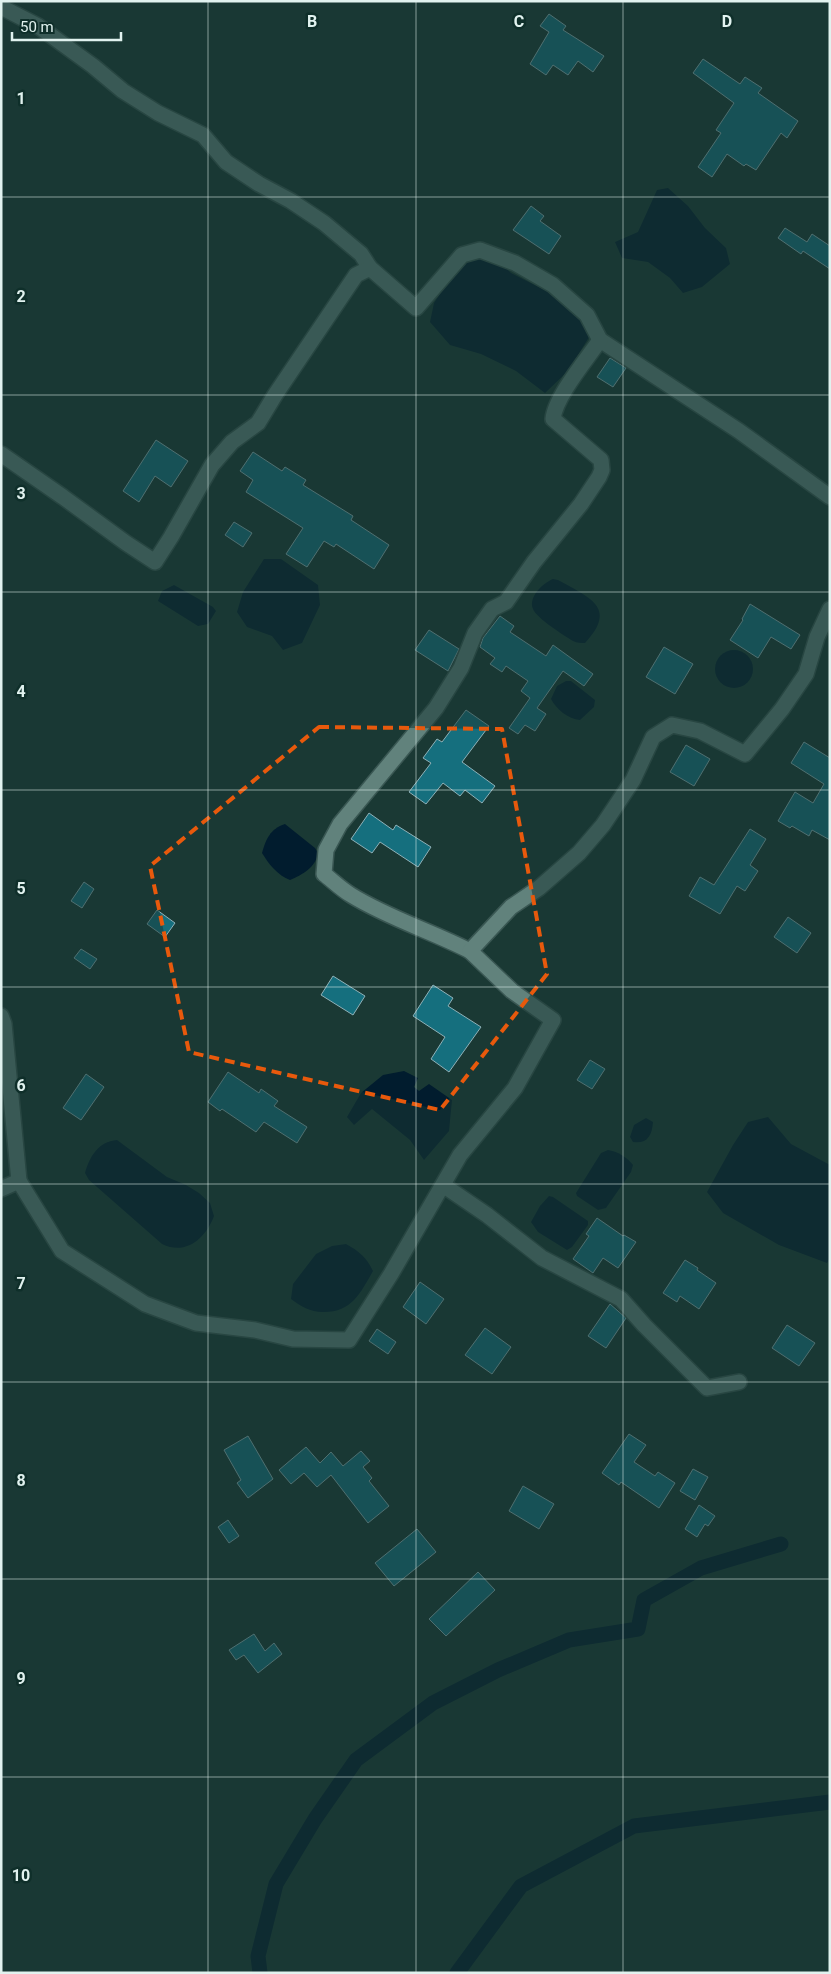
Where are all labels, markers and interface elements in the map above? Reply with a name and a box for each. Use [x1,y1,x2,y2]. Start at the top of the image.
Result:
scale bar [12,10,121,42]
text: B [307,12,317,31]
text: C [514,12,524,31]
text: D [722,12,732,31]
text: 50 m [20,18,54,36]
text: 1 [16,89,26,108]
text: 2 [16,287,26,306]
text: 3 [16,484,26,503]
text: 4 [16,682,26,701]
text: 5 [16,879,26,898]
text: 6 [16,1076,26,1095]
text: 7 [16,1274,26,1293]
text: 8 [16,1471,26,1490]
text: 9 [16,1669,26,1688]
text: 10 [12,1866,30,1885]

